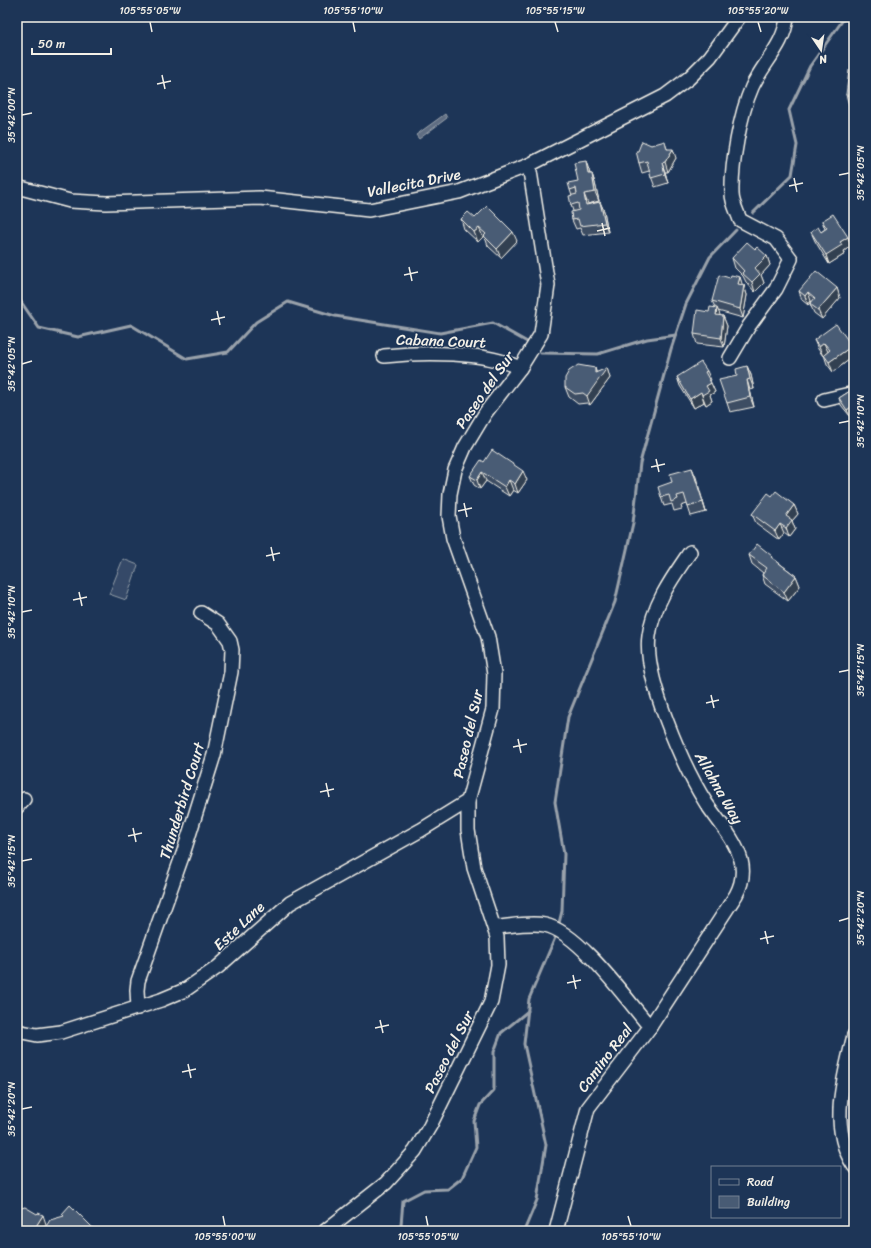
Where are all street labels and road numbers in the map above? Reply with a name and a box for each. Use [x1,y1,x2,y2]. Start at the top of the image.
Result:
street label: Vallecita Drive [365,161,463,205]
street label: Cabana Court [396,326,487,356]
street label: Paseo del Sur [449,345,522,434]
street label: Paseo del Sur [445,686,491,781]
street label: Thunderbird Court [152,738,212,863]
street label: Allahna Way [687,746,750,829]
street label: Este Lane [207,895,271,957]
street label: Paseo del Sur [417,1005,481,1098]
street label: Camino Real [570,1017,640,1098]

